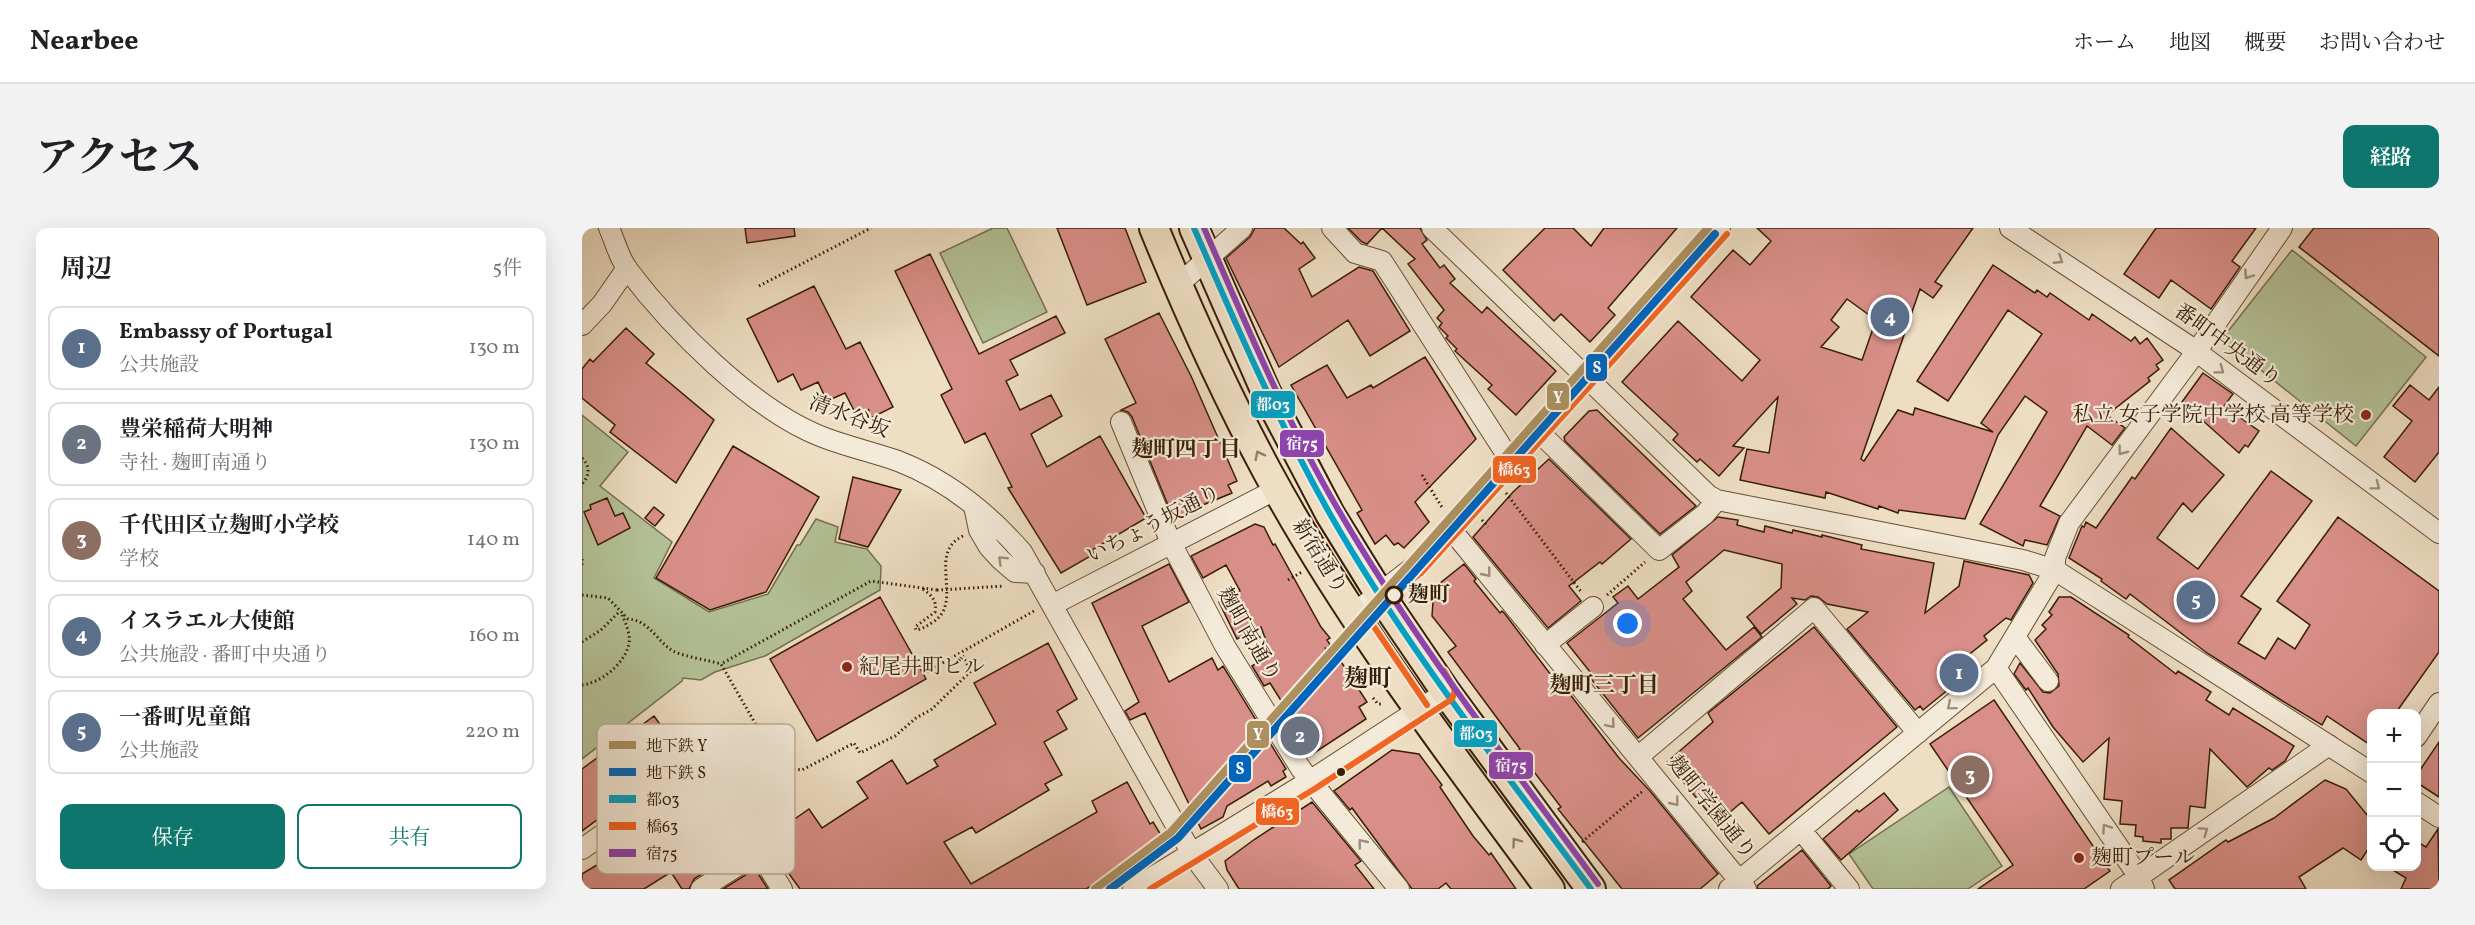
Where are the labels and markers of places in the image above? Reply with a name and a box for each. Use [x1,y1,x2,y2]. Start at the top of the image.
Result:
pin: 4 [1870,294,1910,340]
place label: 私立 女子学院中学校 高等学校 [2073,401,2354,430]
marker: 私立 女子学院中学校 高等学校 [2359,408,2373,422]
pin: 5 [2176,578,2216,622]
place label: 麹町 [1408,581,1450,610]
marker: 麹町 [1385,586,1403,604]
pin: 1 [1940,650,1978,696]
place label: 紀尾井町ビル [859,653,985,682]
marker: 紀尾井町ビル [840,660,854,674]
pin: 2 [1280,714,1320,758]
pin: 3 [1950,752,1990,798]
unlabelled marker [1335,766,1347,778]
place label: 麹町プール [2091,844,2195,873]
marker: 麹町プール [2072,851,2086,865]

